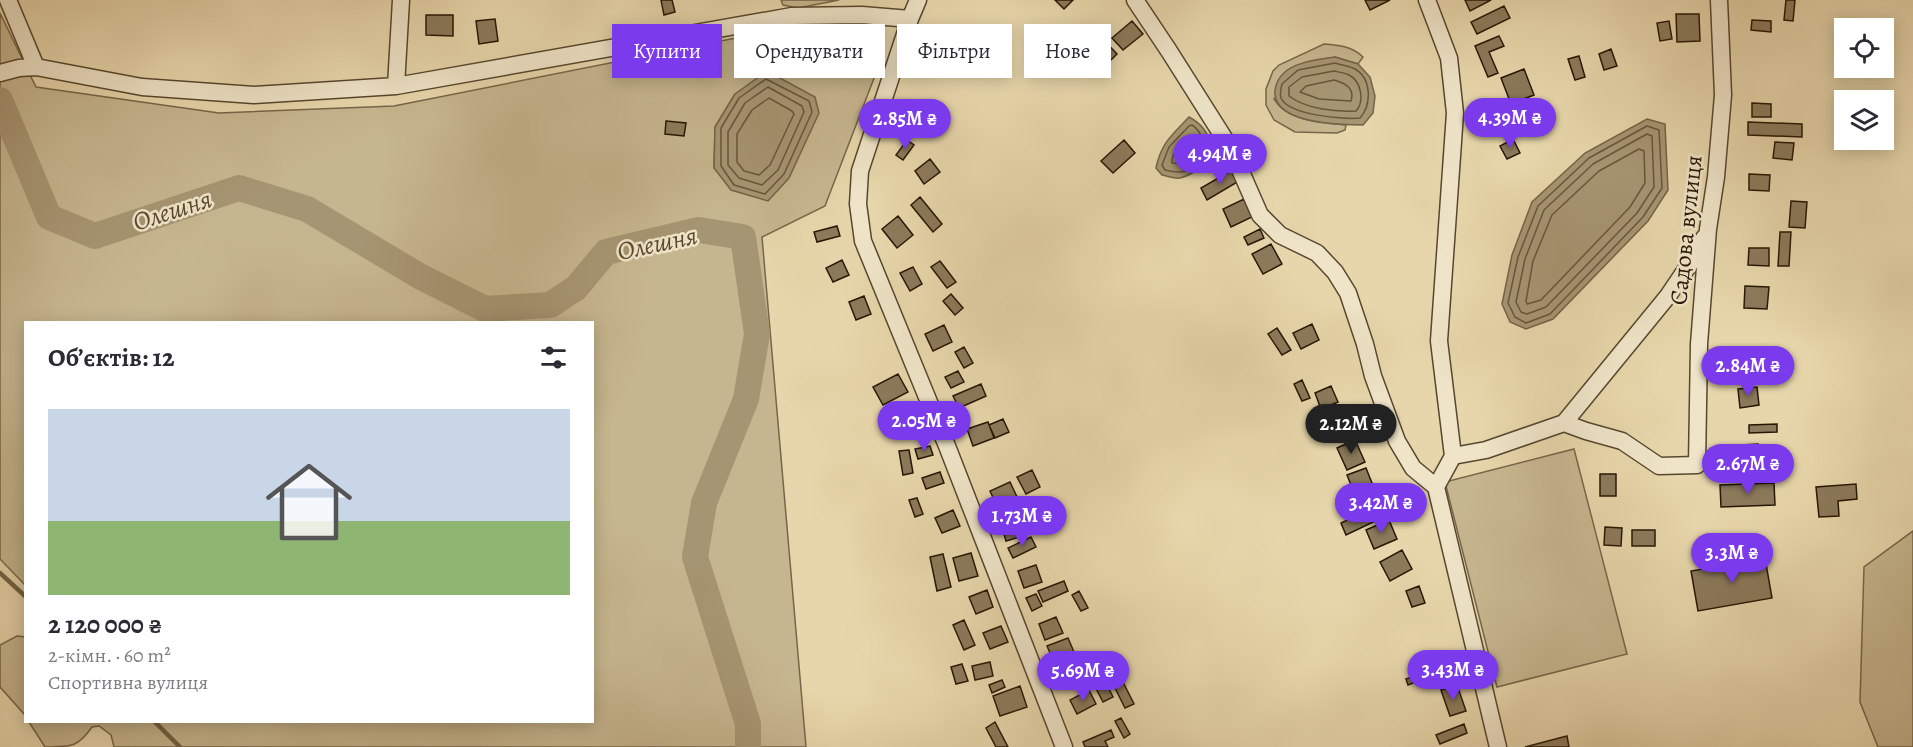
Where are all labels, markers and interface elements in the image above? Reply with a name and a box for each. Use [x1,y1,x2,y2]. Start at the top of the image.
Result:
map controls [1834,18,1894,150]
button: locate [1834,18,1894,78]
chip: Купити [612,24,722,78]
chip: Орендувати [734,24,885,78]
chip: Фільтри [897,24,1012,78]
chip: Нове [1024,24,1111,78]
button: layers [1834,90,1894,150]
pin: 4.39M ₴ [1455,98,1565,149]
pin: 2.85M ₴ [850,99,960,150]
text: 4.39M ₴ [1478,104,1542,131]
text: 2.85M ₴ [873,105,937,132]
pin: 4.94M ₴ [1165,134,1275,185]
text: 4.94M ₴ [1188,140,1252,167]
street label: Садова вулиця [1662,154,1710,306]
water label: Олешня [128,181,216,240]
water label: Олешня [614,218,701,269]
text: Об’єктів: 12 [48,340,174,375]
icon: filters [537,341,570,374]
pin: 2.84M ₴ [1693,346,1803,397]
text: 2.84M ₴ [1715,352,1781,379]
pin: 2.05M ₴ [869,401,979,452]
pin: 2.12M ₴ [1296,404,1406,455]
text: 2.05M ₴ [892,407,956,434]
text: 2.12M ₴ [1319,410,1383,437]
pin: 2.67M ₴ [1693,444,1803,495]
icon: home [255,448,363,556]
text: 2.67M ₴ [1716,450,1780,477]
pin: 3.42M ₴ [1326,483,1436,534]
text: 3.42M ₴ [1349,489,1413,516]
pin: 1.73M ₴ [967,496,1077,547]
text: 1.73M ₴ [992,502,1052,529]
pin: 3.3M ₴ [1683,533,1781,584]
text: 3.3M ₴ [1705,539,1759,566]
text: 2 120 000 ₴ [48,607,162,642]
text: 2-кімн. · 60 m² [48,642,171,669]
pin: 3.43M ₴ [1398,650,1508,701]
pin: 5.69M ₴ [1028,651,1138,702]
text: 3.43M ₴ [1421,656,1485,683]
text: 5.69M ₴ [1051,657,1115,684]
text: Спортивна вулиця [48,669,208,696]

